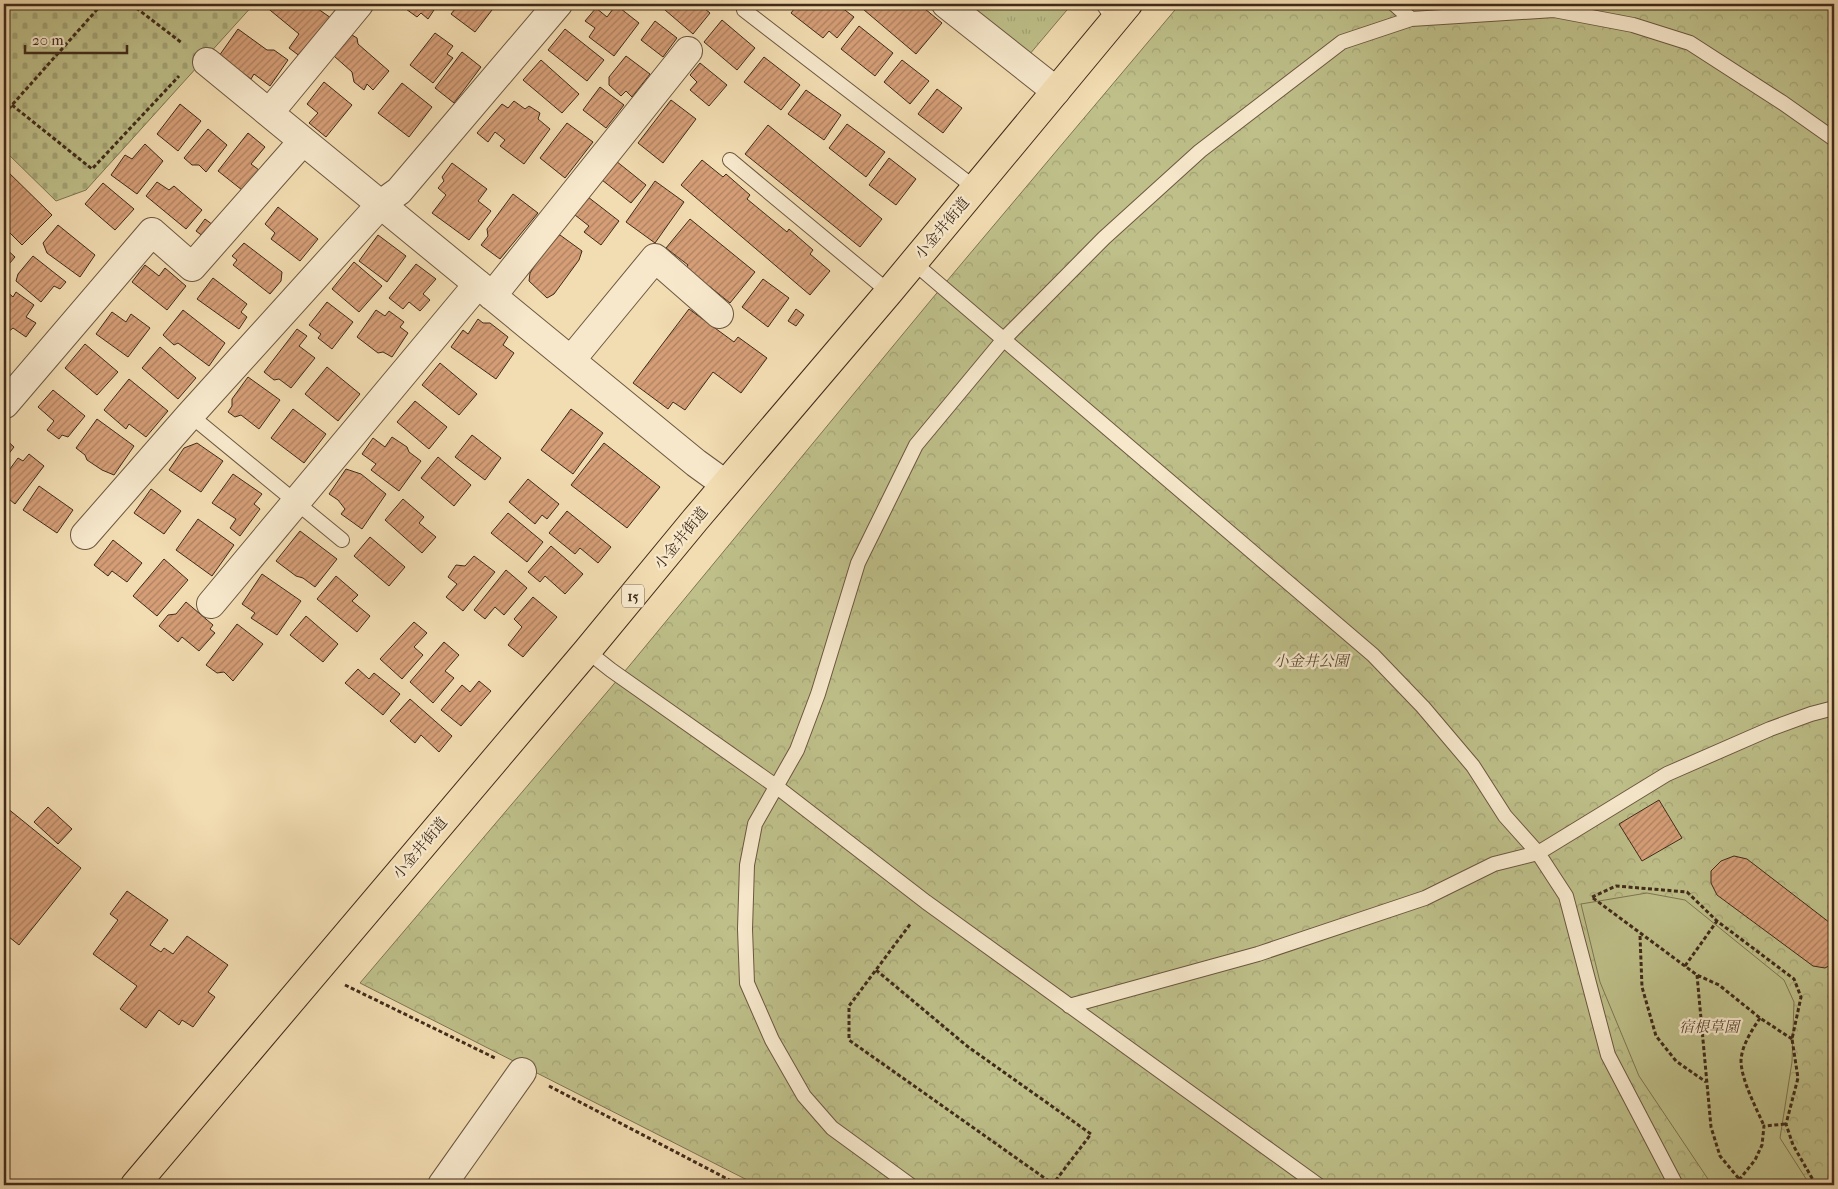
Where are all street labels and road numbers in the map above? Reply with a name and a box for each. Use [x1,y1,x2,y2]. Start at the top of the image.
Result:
street label: 小金井街道 [911,193,973,263]
street label: 小金井街道 [650,503,712,573]
road number: 15 [622,584,644,608]
street label: 小金井街道 [389,813,451,883]

